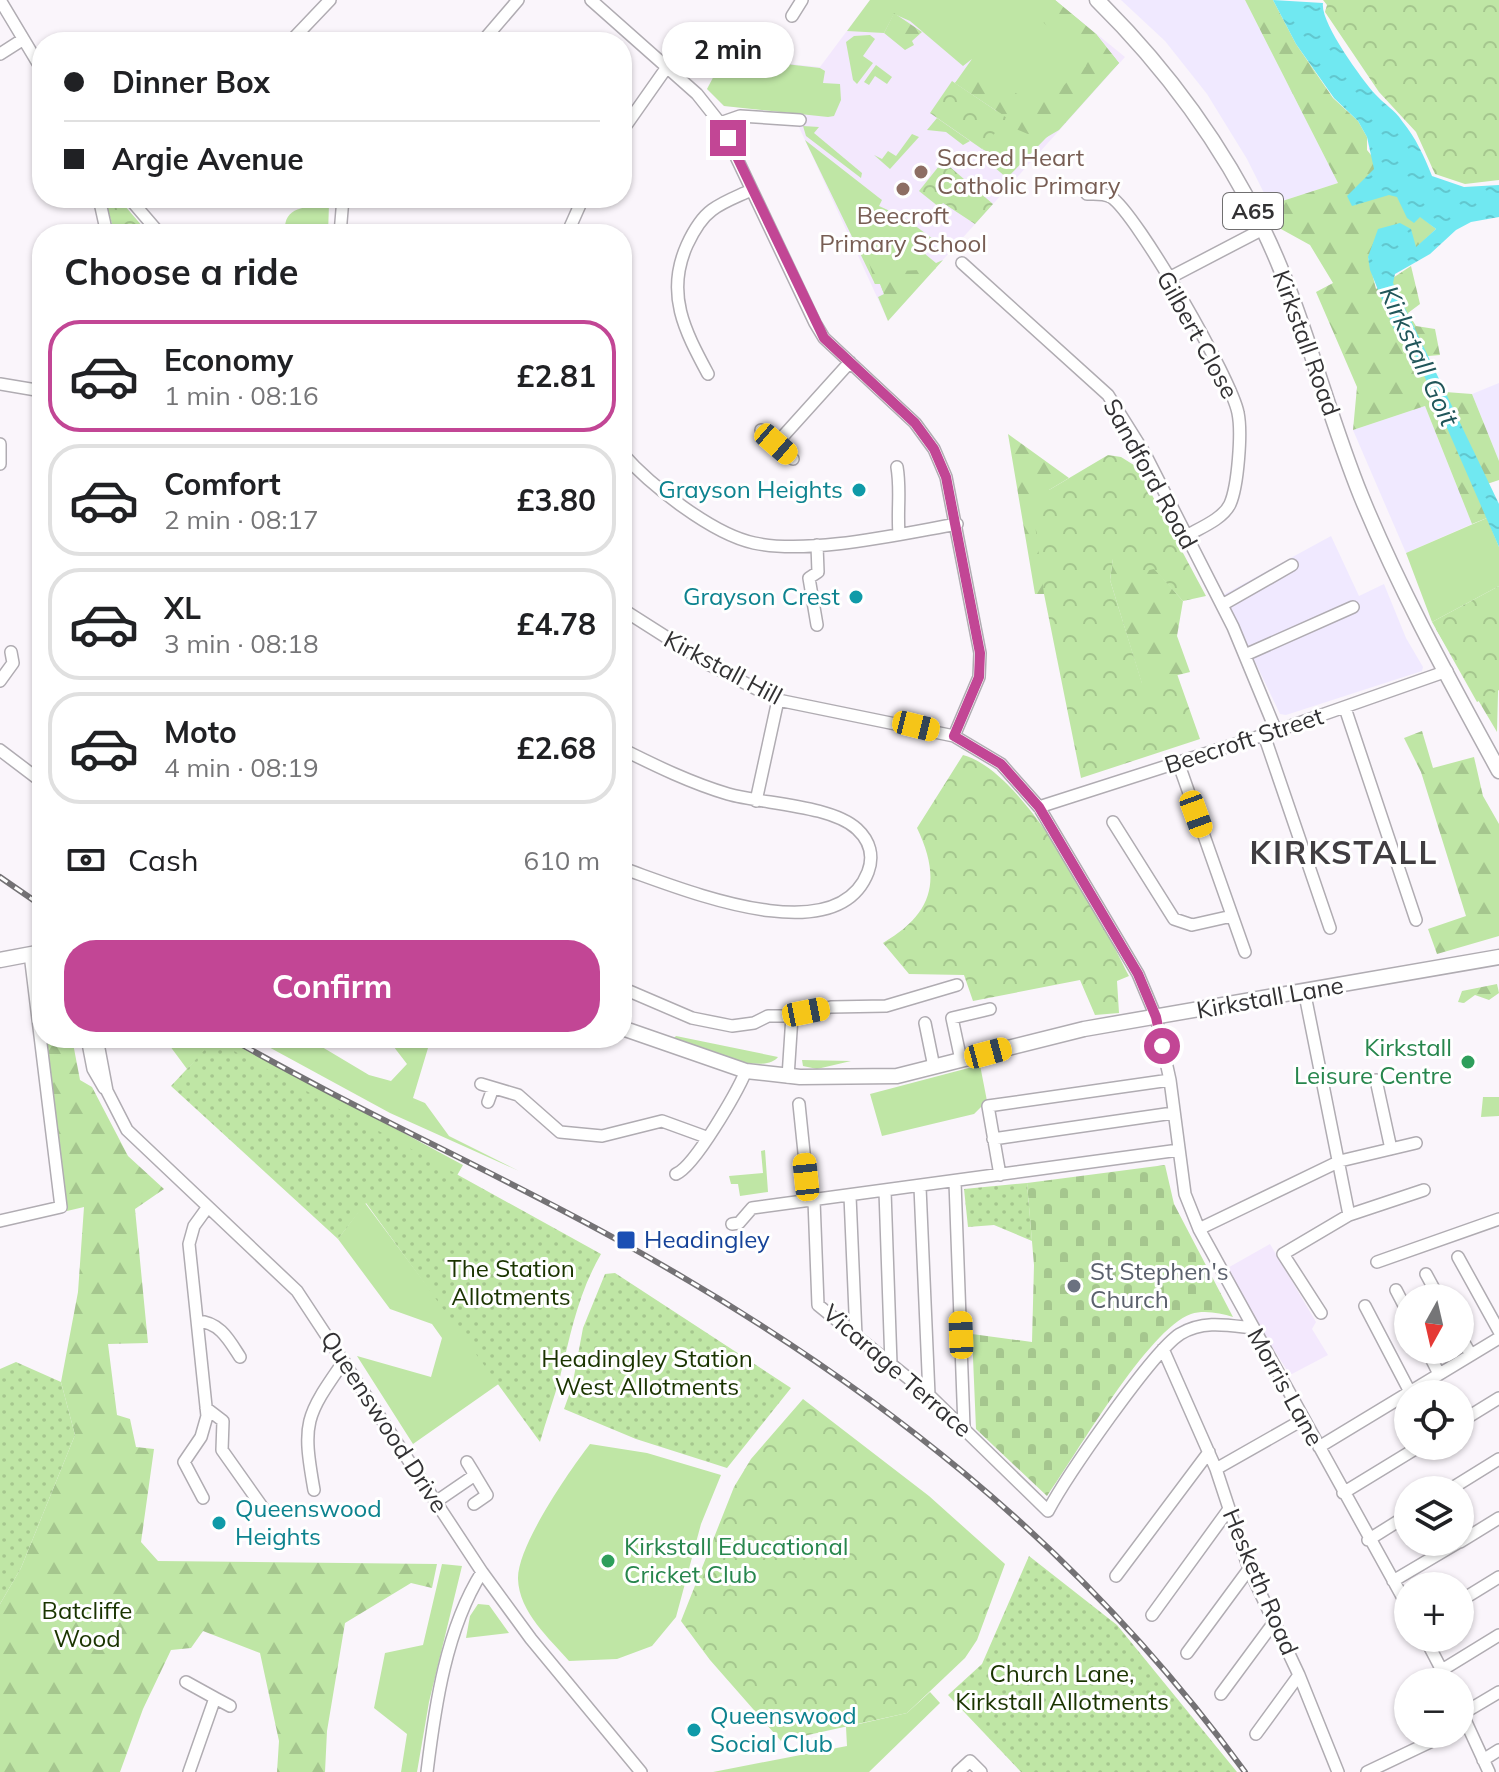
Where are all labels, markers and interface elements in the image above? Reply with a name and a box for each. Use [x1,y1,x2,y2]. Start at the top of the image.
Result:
callout: 2 min [662,22,794,78]
text: 2 min [694,33,762,66]
text: Dinner Box [112,63,270,101]
route end [710,120,746,156]
text: Argie Avenue [112,140,304,178]
place label: Sacred Heart Catholic Primary [937,142,1121,200]
marker: Sacred Heart Catholic Primary [912,163,930,181]
marker: Beecroft Primary School [894,180,912,198]
road number: A65 [1223,193,1283,229]
place label: Beecroft Primary School [819,200,987,258]
text: Choose a ride [64,249,298,294]
street label: Gilbert Close [1151,265,1245,404]
street label: Kirkstall Road [1267,266,1347,420]
water label: Kirkstall Goit [1373,280,1467,432]
icon: car [68,340,140,412]
text: Economy [164,341,293,379]
text: £2.81 [517,357,596,395]
text: 1 min · 08:16 [164,379,319,412]
street label: Sandford Road [1097,393,1205,554]
car [750,419,802,469]
icon: car [68,464,140,536]
text: Comfort [164,465,281,503]
place label: Grayson Heights [658,474,843,504]
text: £3.80 [517,481,596,519]
marker: Grayson Heights [850,481,868,499]
text: 2 min · 08:17 [164,503,319,536]
place label: Grayson Crest [683,581,840,611]
icon: car [68,588,140,660]
marker: Grayson Crest [847,588,865,606]
text: XL [164,589,201,627]
text: £4.78 [517,605,596,643]
street label: Kirkstall Hill [659,623,788,711]
text: 3 min · 08:18 [164,627,319,660]
street label: Beecroft Street [1161,700,1327,780]
car [890,709,942,743]
icon: car [68,712,140,784]
text: Moto [164,713,237,751]
text: £2.68 [517,729,596,767]
text: 4 min · 08:19 [164,751,319,784]
car [1177,787,1215,841]
district label: KIRKSTALL [1250,832,1438,872]
icon: cash [64,838,108,882]
text: Cash [128,841,199,879]
text: 610 m [524,844,600,877]
button: Confirm [64,940,600,1032]
street label: Kirkstall Lane [1194,969,1346,1025]
car [780,996,832,1028]
route start [1144,1028,1180,1064]
place label: Kirkstall Leisure Centre [1294,1032,1452,1090]
car [962,1035,1014,1071]
marker: Kirkstall Leisure Centre [1459,1053,1477,1071]
car [792,1152,820,1202]
place label: Headingley [644,1224,770,1254]
marker: Headingley [615,1229,637,1251]
park label: The Station Allotments [447,1253,575,1311]
place label: St Stephen's Church [1090,1256,1229,1314]
marker: St Stephen's Church [1065,1277,1083,1295]
north arrow [1394,1284,1474,1364]
map controls [1394,1284,1474,1748]
street label: Vicarage Terrace [817,1297,978,1443]
car [948,1311,974,1359]
street label: Morris Lane [1241,1322,1331,1451]
street label: Queenswood Drive [315,1325,455,1518]
park label: Headingley Station West Allotments [541,1343,753,1401]
button: locate [1394,1380,1474,1460]
button: layers [1394,1476,1474,1556]
place label: Queenswood Heights [235,1493,382,1551]
street label: Hesketh Road [1217,1504,1305,1659]
marker: Queenswood Heights [210,1514,228,1532]
place label: Kirkstall Educational Cricket Club [624,1531,849,1589]
marker: Kirkstall Educational Cricket Club [599,1552,617,1570]
button: + [1394,1572,1474,1652]
park label: Batcliffe Wood [42,1595,132,1653]
park label: Church Lane, Kirkstall Allotments [955,1658,1169,1716]
button: − [1394,1668,1474,1748]
place label: Queenswood Social Club [710,1700,857,1758]
marker: Queenswood Social Club [685,1721,703,1739]

